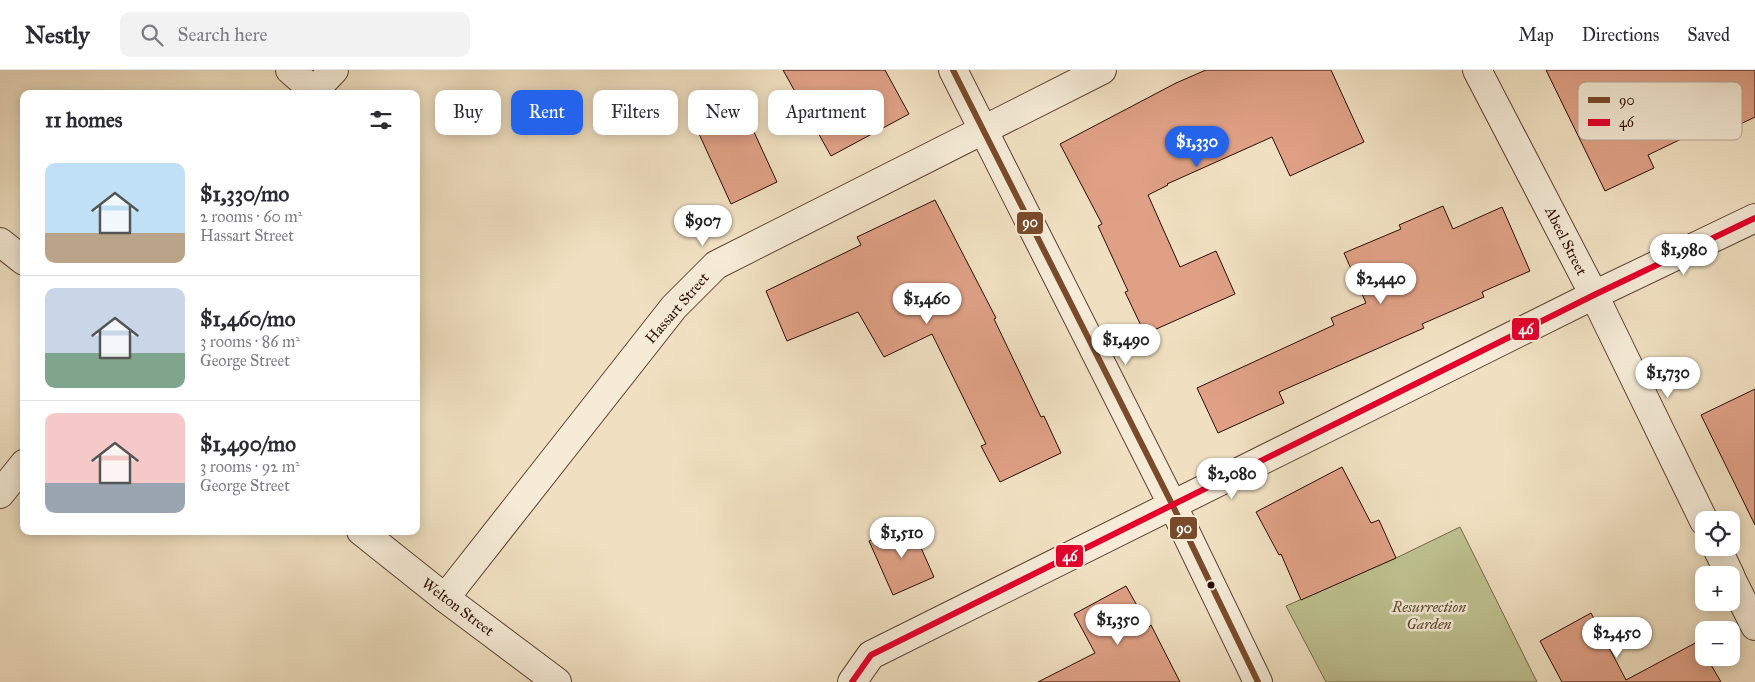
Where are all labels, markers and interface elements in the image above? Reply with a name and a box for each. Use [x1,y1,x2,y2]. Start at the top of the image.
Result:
search box [120,12,470,57]
text: Nestly [25,20,90,50]
icon: search [138,21,166,49]
text: Search here [178,23,267,46]
text: Map [1518,24,1554,46]
text: Directions [1582,24,1659,46]
text: Saved [1687,24,1730,46]
legend [1578,82,1742,140]
chip: Buy [435,90,501,135]
chip: Rent [511,90,583,135]
chip: Filters [593,90,678,135]
chip: New [688,90,758,135]
chip: Apartment [768,90,884,135]
text: 90 [1619,92,1635,109]
icon: filters [367,106,395,134]
text: 11 homes [45,107,122,133]
text: 46 [1619,114,1635,131]
pin: $1,330 [1156,126,1238,168]
text: $1,330 [1176,132,1218,151]
text: $1,330/mo [200,181,289,207]
icon: home [85,183,145,243]
street label: Abeel Street [1541,203,1591,279]
pin: $907 [673,204,733,247]
text: 2 rooms · 60 m² [200,207,302,226]
text: $907 [685,211,721,230]
line badge: 90 [1016,211,1044,235]
text: 90 [1022,214,1038,232]
text: Hassart Street [200,226,294,245]
pin: $1,980 [1643,234,1725,276]
text: $1,980 [1661,240,1707,259]
pin: $2,440 [1340,262,1422,305]
street label: Hassart Street [641,268,713,347]
text: $2,440 [1356,269,1406,288]
pin: $1,460 [886,282,968,325]
text: $1,460 [904,289,950,308]
text: $1,460/mo [200,306,295,332]
icon: home [85,308,145,368]
line badge: 46 [1511,317,1540,341]
text: 46 [1519,321,1534,339]
pin: $1,490 [1085,324,1167,366]
text: $1,490 [1102,330,1150,349]
text: 3 rooms · 86 m² [200,332,300,351]
text: George Street [200,351,290,370]
pin: $1,730 [1627,356,1709,399]
text: $1,730 [1646,363,1690,382]
text: $1,490/mo [200,431,296,457]
icon: home [85,433,145,493]
text: 3 rooms · 92 m² [200,457,300,476]
pin: $2,080 [1191,458,1273,500]
text: $2,080 [1207,464,1257,483]
text: George Street [200,476,290,495]
map controls [1695,511,1740,666]
button: locate [1695,511,1740,556]
pin: $1,510 [861,516,943,559]
line badge: 90 [1169,516,1198,540]
text: 90 [1176,520,1192,538]
text: $1,510 [881,523,923,542]
line badge: 46 [1055,544,1084,568]
text: 46 [1063,548,1078,566]
button: + [1695,566,1740,611]
street label: Welton Street [418,574,498,640]
unlabelled marker [1206,580,1216,590]
park label: Resurrection Garden [1391,598,1466,633]
pin: $1,350 [1077,604,1159,646]
text: $1,350 [1096,610,1140,629]
pin: $2,450 [1576,616,1658,659]
button: − [1695,621,1740,666]
text: $2,450 [1593,623,1641,642]

